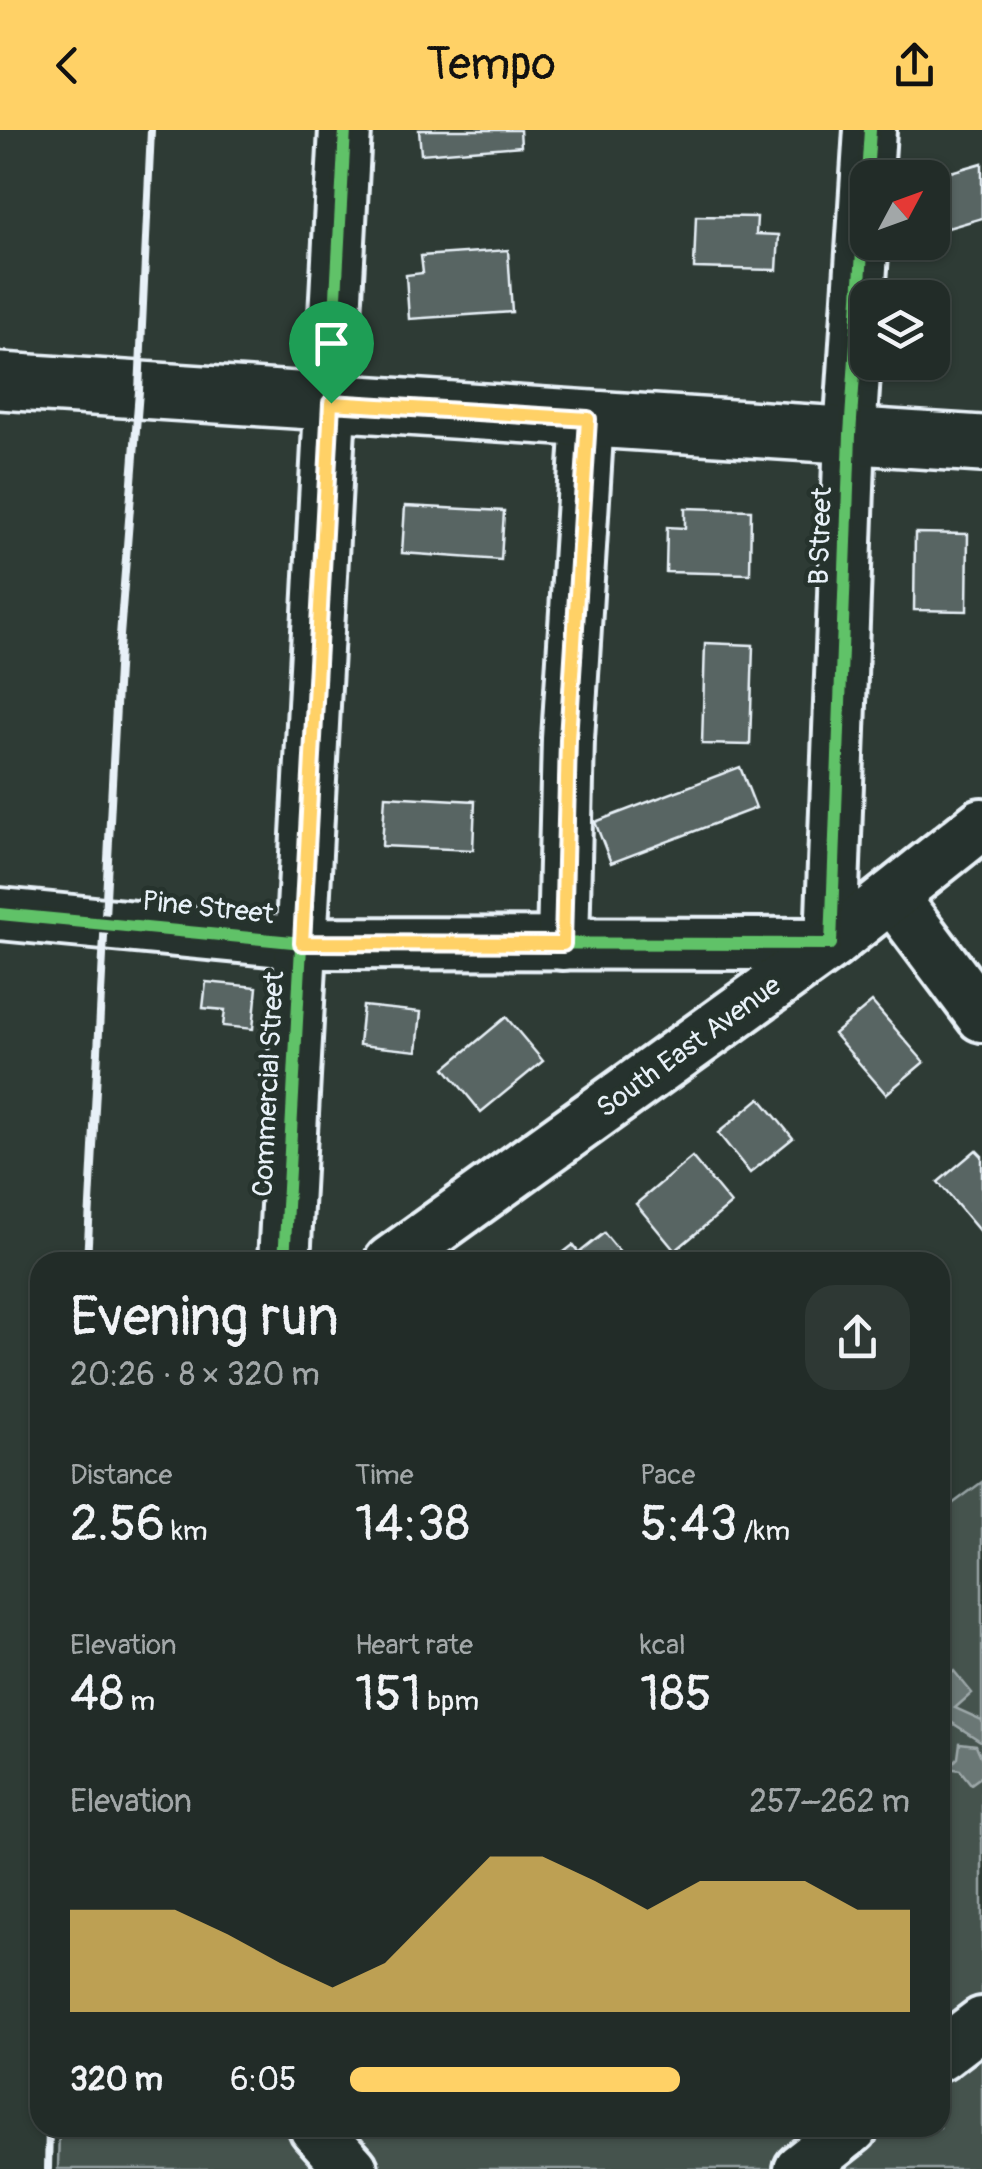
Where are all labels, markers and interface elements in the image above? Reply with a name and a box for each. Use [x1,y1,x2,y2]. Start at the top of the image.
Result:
text: Tempo [426,37,556,93]
icon: back [40,38,95,93]
icon: share [887,38,942,93]
north arrow [850,160,950,260]
map controls [850,160,950,380]
button: layers [850,280,950,380]
pin [289,301,374,404]
icon: arrive [304,316,359,371]
street label: B Street [802,486,840,586]
street label: Pine Street [141,884,276,932]
street label: South East Avenue [590,968,788,1126]
street label: Commercial Street [246,970,292,1198]
text: Evening run [70,1283,339,1352]
button: share [805,1285,910,1390]
text: 20:26 · 8 × 320 m [70,1355,320,1395]
text: Distance [70,1458,172,1493]
text: Time [355,1458,414,1493]
text: Pace [640,1458,695,1493]
text: 2.56 [70,1493,165,1556]
text: 14:38 [355,1493,470,1556]
text: 5:43 [640,1493,737,1556]
text: km [165,1514,208,1549]
text: /km [737,1514,790,1549]
text: Elevation [70,1628,177,1663]
text: Heart rate [355,1628,473,1663]
text: kcal [640,1628,686,1663]
text: 48 [70,1663,124,1726]
text: 151 [355,1663,421,1726]
text: 185 [640,1663,712,1726]
text: m [124,1684,155,1719]
text: bpm [421,1684,479,1719]
text: Elevation [70,1782,192,1822]
text: 257–262 m [749,1782,910,1822]
text: 320 m [70,2060,163,2100]
text: 6:05 [230,2060,296,2100]

